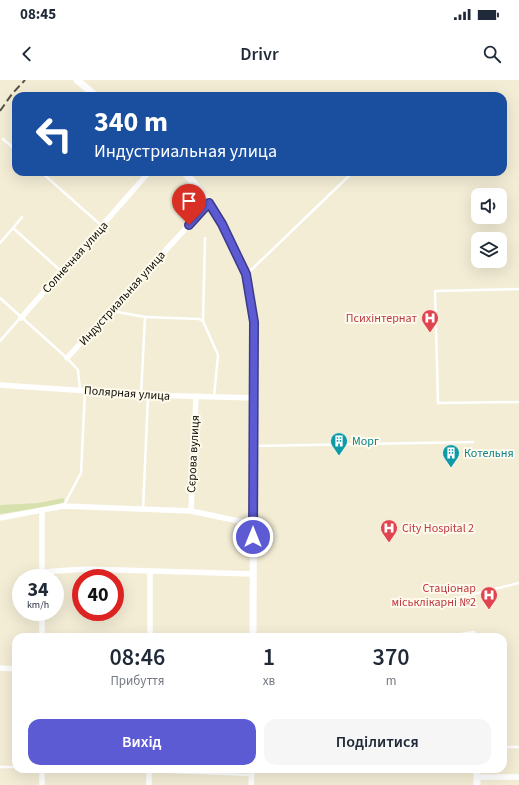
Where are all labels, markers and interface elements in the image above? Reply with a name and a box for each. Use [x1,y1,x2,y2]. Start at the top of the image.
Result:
text: 08:45 [20,4,56,25]
text: Drivr [240,42,279,67]
icon: back [16,43,38,65]
icon: search [481,43,503,65]
text: 340 m [94,102,168,142]
icon: left [28,108,80,160]
text: Индустриальная улица [94,139,277,164]
pin [172,184,206,225]
map controls [471,188,507,268]
button: sound [471,188,507,224]
icon: arrive [178,190,200,212]
street label: Солнечная улица [38,218,112,297]
button: layers [471,232,507,268]
street label: Индустриальная улица [75,247,170,349]
hospital icon: Психінтернат [420,308,440,333]
place label: Психінтернат [346,310,417,327]
street label: Полярная улица [83,382,171,405]
street label: Сєрова вулиця [183,415,204,493]
building icon: Морг [329,431,349,456]
place label: Морг [352,433,379,450]
building icon: Котельня [441,443,461,468]
place label: Котельня [464,445,514,462]
position arrow [232,516,274,558]
hospital icon: City Hospital 2 [379,518,399,543]
place label: City Hospital 2 [402,520,474,537]
speed limit sign: 40 [72,569,124,621]
text: 34 [27,576,49,604]
place label: Стаціонар міськлікарні №2 [392,580,476,611]
hospital icon: Стаціонар міськлікарні №2 [479,585,499,610]
text: km/h [27,598,49,612]
text: 08:46 [109,640,165,675]
text: 1 [263,640,275,675]
text: 370 [373,640,410,675]
text: Прибуття [110,672,164,690]
text: хв [263,672,275,690]
text: m [386,672,396,690]
button: Вихід [28,719,256,765]
button: Поділитися [264,719,491,765]

